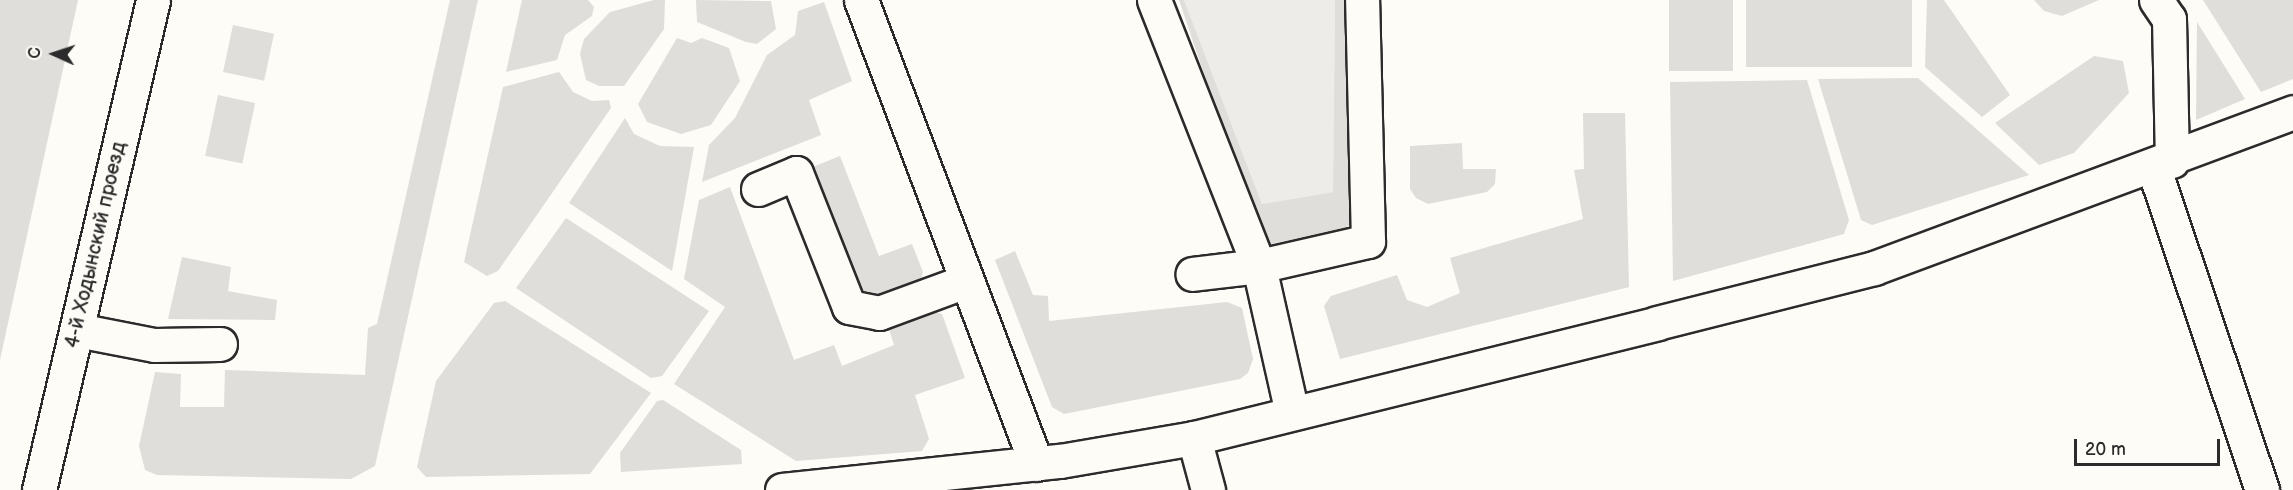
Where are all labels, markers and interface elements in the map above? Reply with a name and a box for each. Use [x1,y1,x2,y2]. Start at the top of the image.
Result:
north arrow [24,24,84,84]
text: С [26,47,45,59]
street label: 4-й Ходынский проезд [61,140,131,350]
scale bar [2077,427,2222,465]
text: 20 m [2085,439,2126,460]

